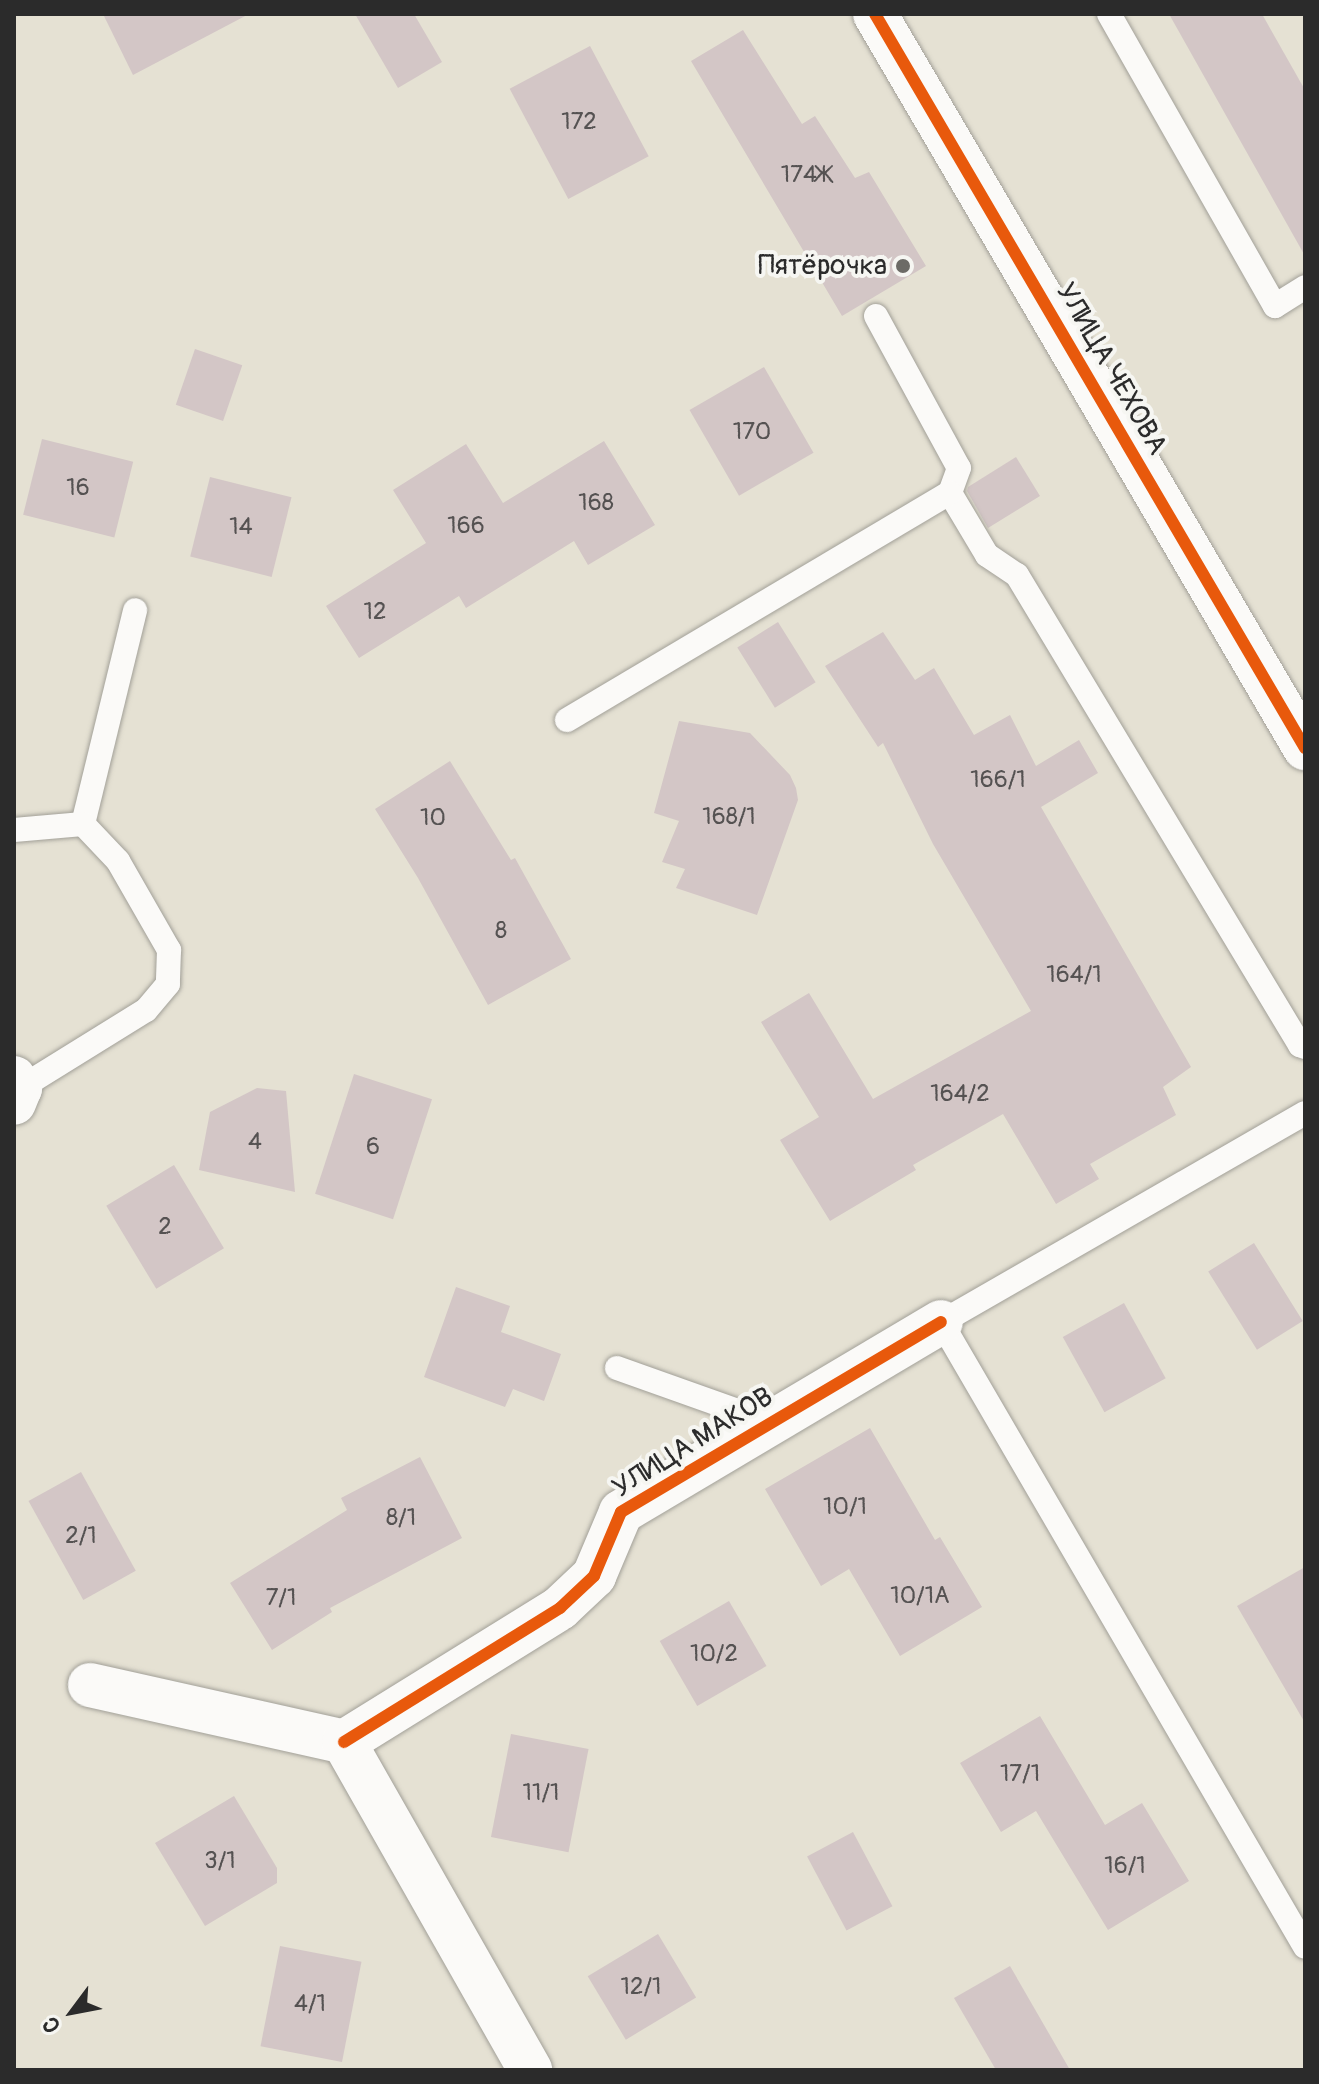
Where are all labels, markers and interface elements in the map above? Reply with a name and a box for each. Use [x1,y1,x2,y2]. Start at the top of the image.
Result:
house number: 172 [561,108,597,136]
house number: 174Ж [781,161,831,189]
place label: Пятёрочка [758,249,887,283]
marker: Пятёрочка [894,257,912,275]
street label: УЛИЦА ЧЕХОВА [1048,277,1174,461]
house number: 170 [733,418,771,446]
house number: 16 [66,474,90,502]
house number: 168 [578,489,614,517]
house number: 166 [447,512,485,540]
house number: 14 [229,513,253,541]
house number: 12 [364,598,386,626]
house number: 166/1 [970,766,1026,794]
house number: 168/1 [702,803,756,831]
house number: 10 [420,804,446,832]
house number: 8 [495,917,507,945]
house number: 164/1 [1046,961,1102,989]
house number: 164/2 [930,1080,990,1108]
house number: 4 [248,1128,262,1156]
house number: 6 [366,1133,380,1161]
house number: 2 [158,1213,172,1241]
street label: УЛИЦА МАКОВ [607,1380,779,1506]
house number: 10/1 [823,1493,867,1521]
house number: 8/1 [386,1504,416,1532]
house number: 2/1 [65,1522,97,1550]
house number: 10/1А [890,1582,950,1610]
house number: 7/1 [266,1584,296,1612]
house number: 10/2 [690,1640,738,1668]
house number: 17/1 [1000,1760,1040,1788]
house number: 11/1 [523,1779,559,1807]
house number: 3/1 [204,1847,236,1875]
house number: 16/1 [1104,1852,1146,1880]
north arrow [32,1972,112,2052]
house number: 12/1 [621,1973,661,2001]
house number: 4/1 [294,1990,326,2018]
text: С [36,2012,67,2038]

